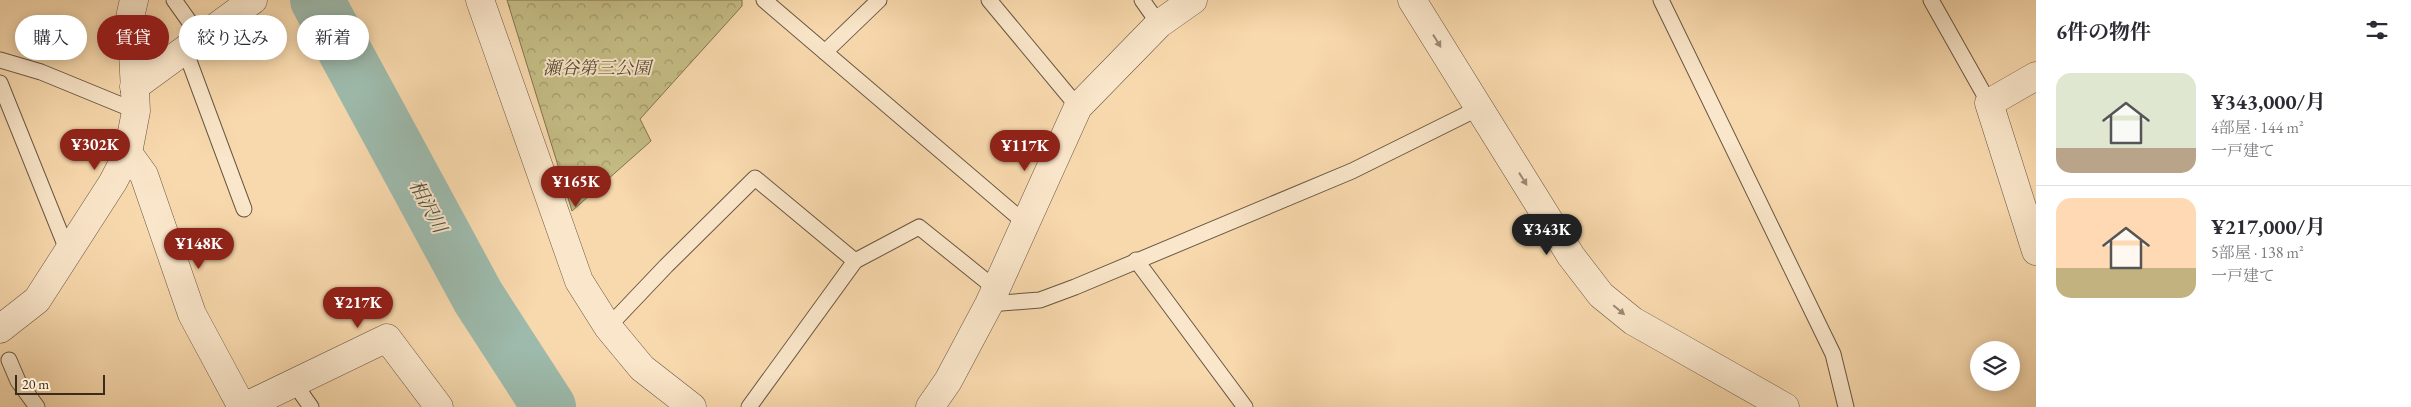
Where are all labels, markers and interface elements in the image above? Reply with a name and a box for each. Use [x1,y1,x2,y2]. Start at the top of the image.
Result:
chip: 購入 [15,15,87,60]
chip: 賃貸 [97,15,169,60]
chip: 絞り込み [179,15,287,60]
chip: 新着 [297,15,369,60]
icon: filters [2363,16,2391,44]
text: 6件の物件 [2056,18,2151,45]
one-way arrow [1433,35,1442,48]
park label: 瀬谷第三公園 [543,56,654,79]
text: ¥343,000/月 [2211,88,2326,115]
icon: home [2096,93,2156,153]
text: 4部屋 · 144 m² [2211,117,2304,138]
pin: ¥302K [60,128,130,171]
pin: ¥117K [990,130,1060,172]
text: ¥302K [71,134,119,155]
text: ¥117K [1001,135,1049,156]
text: 一戸建て [2211,140,2275,161]
pin: ¥165K [541,166,611,208]
text: ¥165K [552,171,600,192]
one-way arrow [1519,173,1528,186]
water label: 相沢川 [404,175,453,239]
text: ¥217,000/月 [2211,213,2326,240]
pin: ¥343K [1512,214,1582,256]
icon: home [2096,218,2156,278]
text: ¥343K [1523,219,1571,240]
pin: ¥148K [164,228,234,270]
text: ¥148K [175,233,223,254]
text: 5部屋 · 138 m² [2211,242,2304,263]
text: 一戸建て [2211,265,2275,286]
pin: ¥217K [323,286,393,329]
text: ¥217K [334,292,382,313]
one-way arrow [1612,304,1625,315]
map controls [1970,341,2020,391]
button: layers [1970,341,2020,391]
scale bar [15,372,105,395]
text: 20 m [22,375,49,393]

